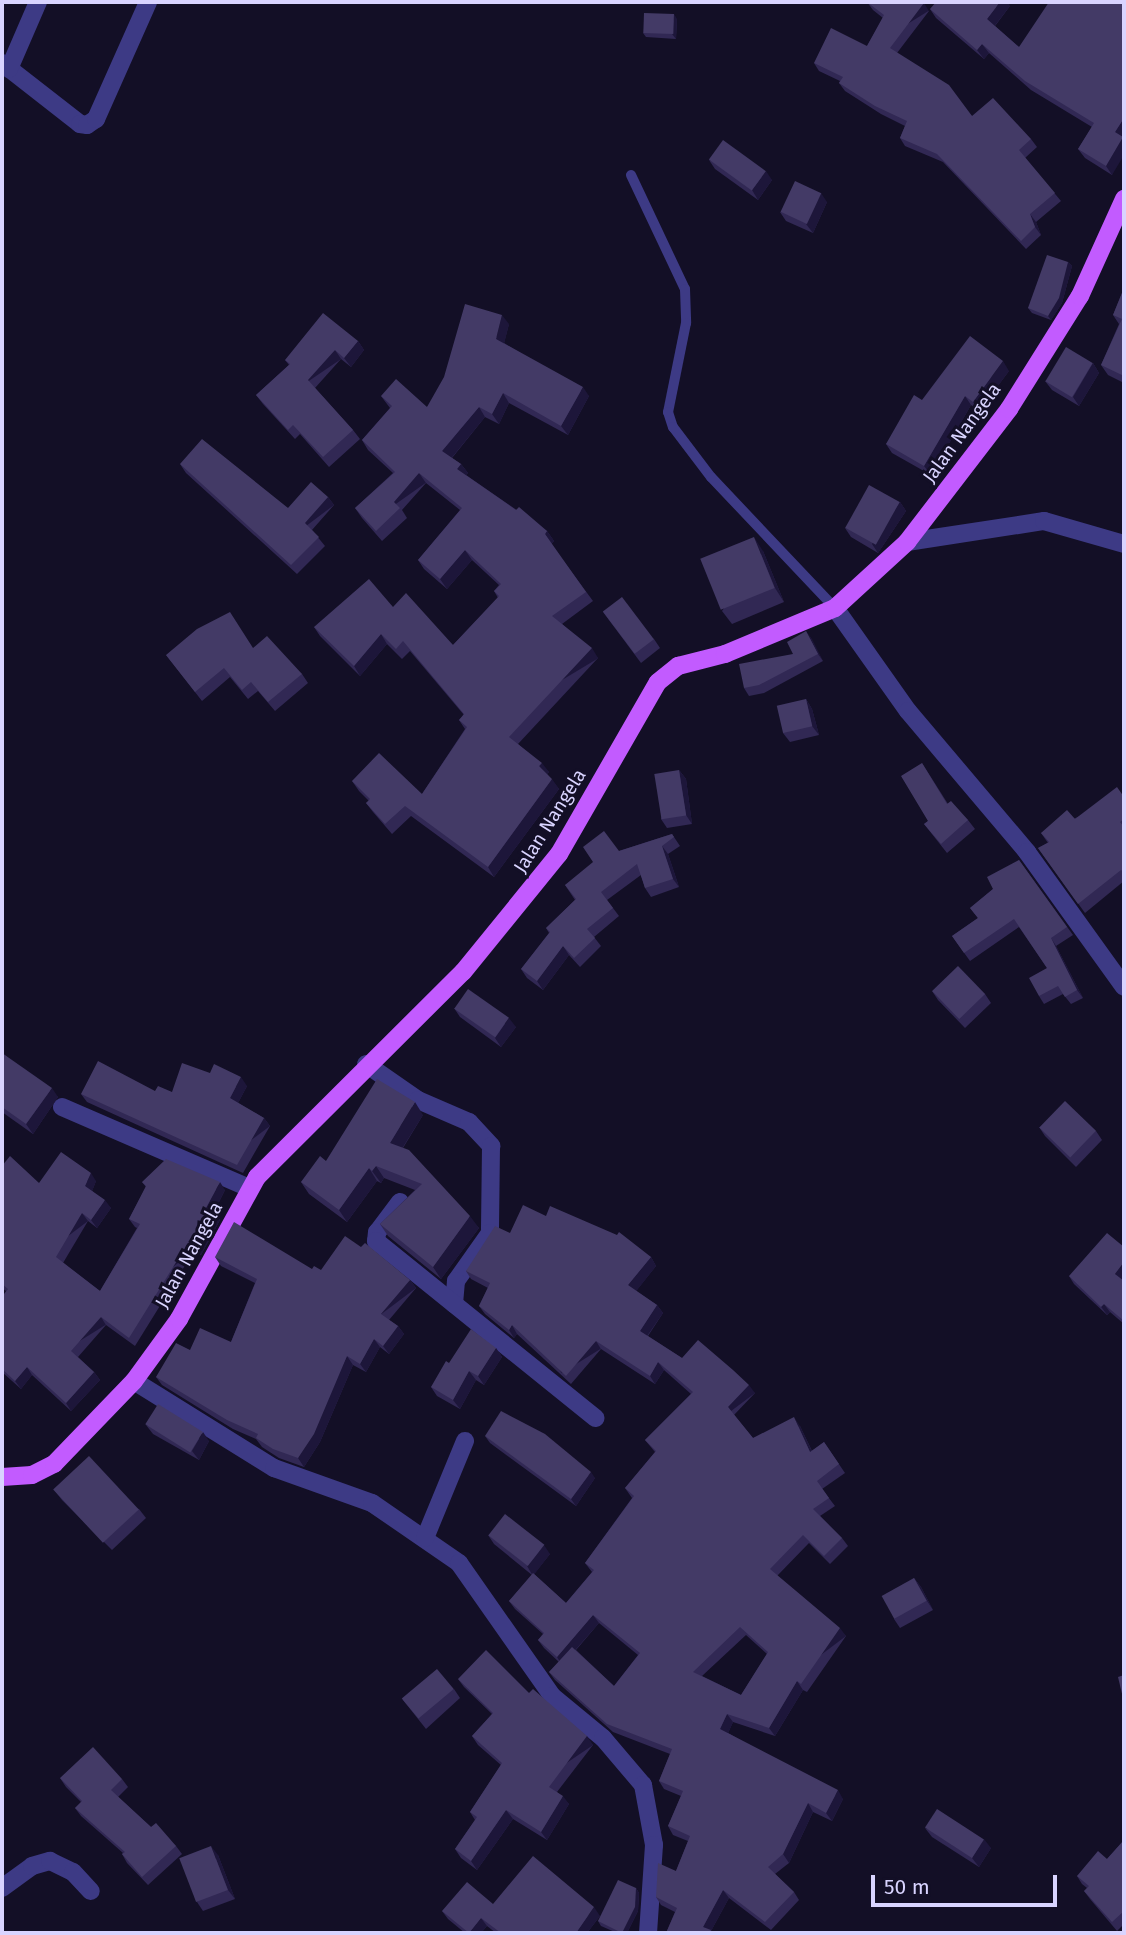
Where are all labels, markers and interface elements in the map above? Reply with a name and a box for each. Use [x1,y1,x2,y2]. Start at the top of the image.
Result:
street label: Jalan Nangela [918,379,1006,487]
street label: Jalan Nangela [509,765,591,877]
street label: Jalan Nangela [150,1198,228,1312]
scale bar [874,1862,1060,1906]
text: 50 m [884,1874,930,1900]

